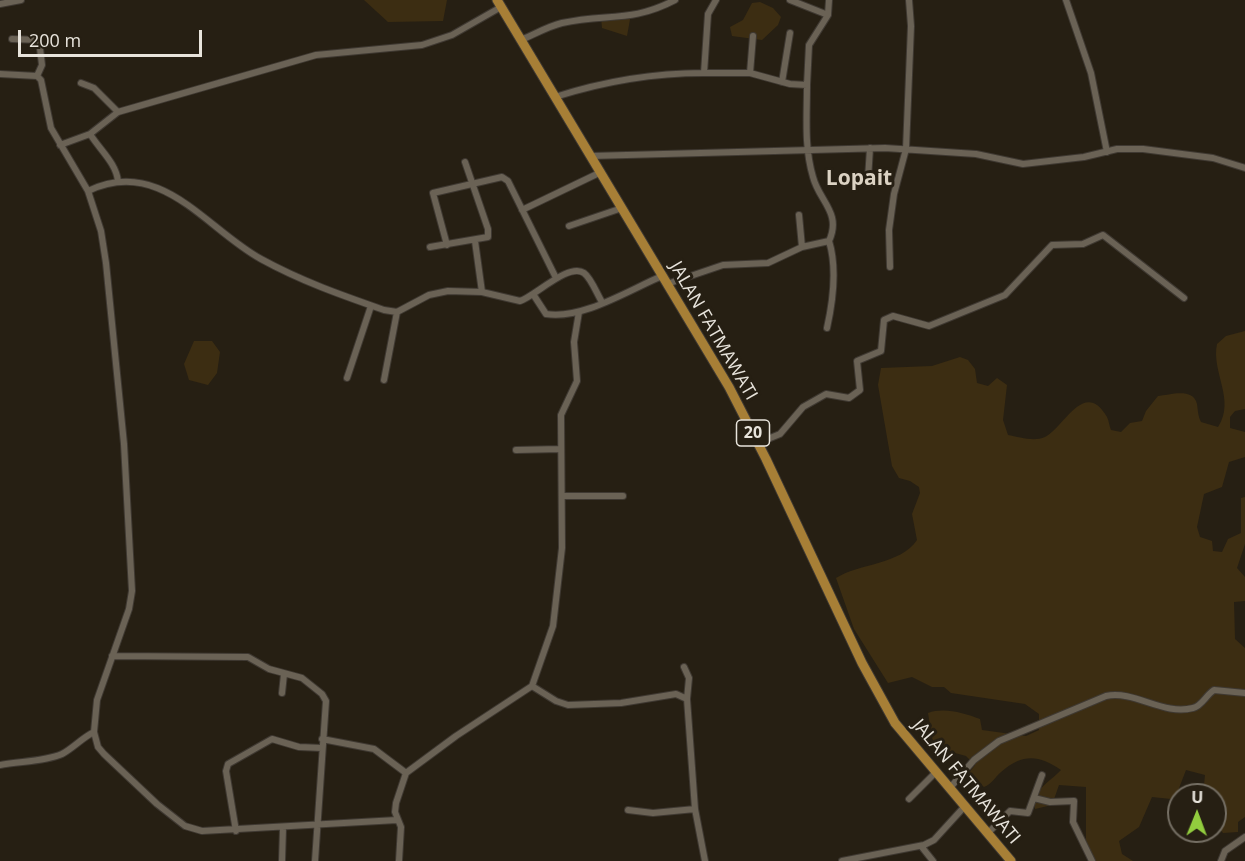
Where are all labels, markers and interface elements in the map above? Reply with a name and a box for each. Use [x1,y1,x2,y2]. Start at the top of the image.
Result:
scale bar [21,18,206,56]
text: 200 m [29,28,81,52]
district label: Lopait [826,166,892,192]
street label: JALAN FATMAWATI [665,258,761,404]
road number: 20 [736,420,770,446]
street label: JALAN FATMAWATI [907,715,1025,849]
north arrow [1167,783,1227,843]
text: U [1191,786,1204,808]

